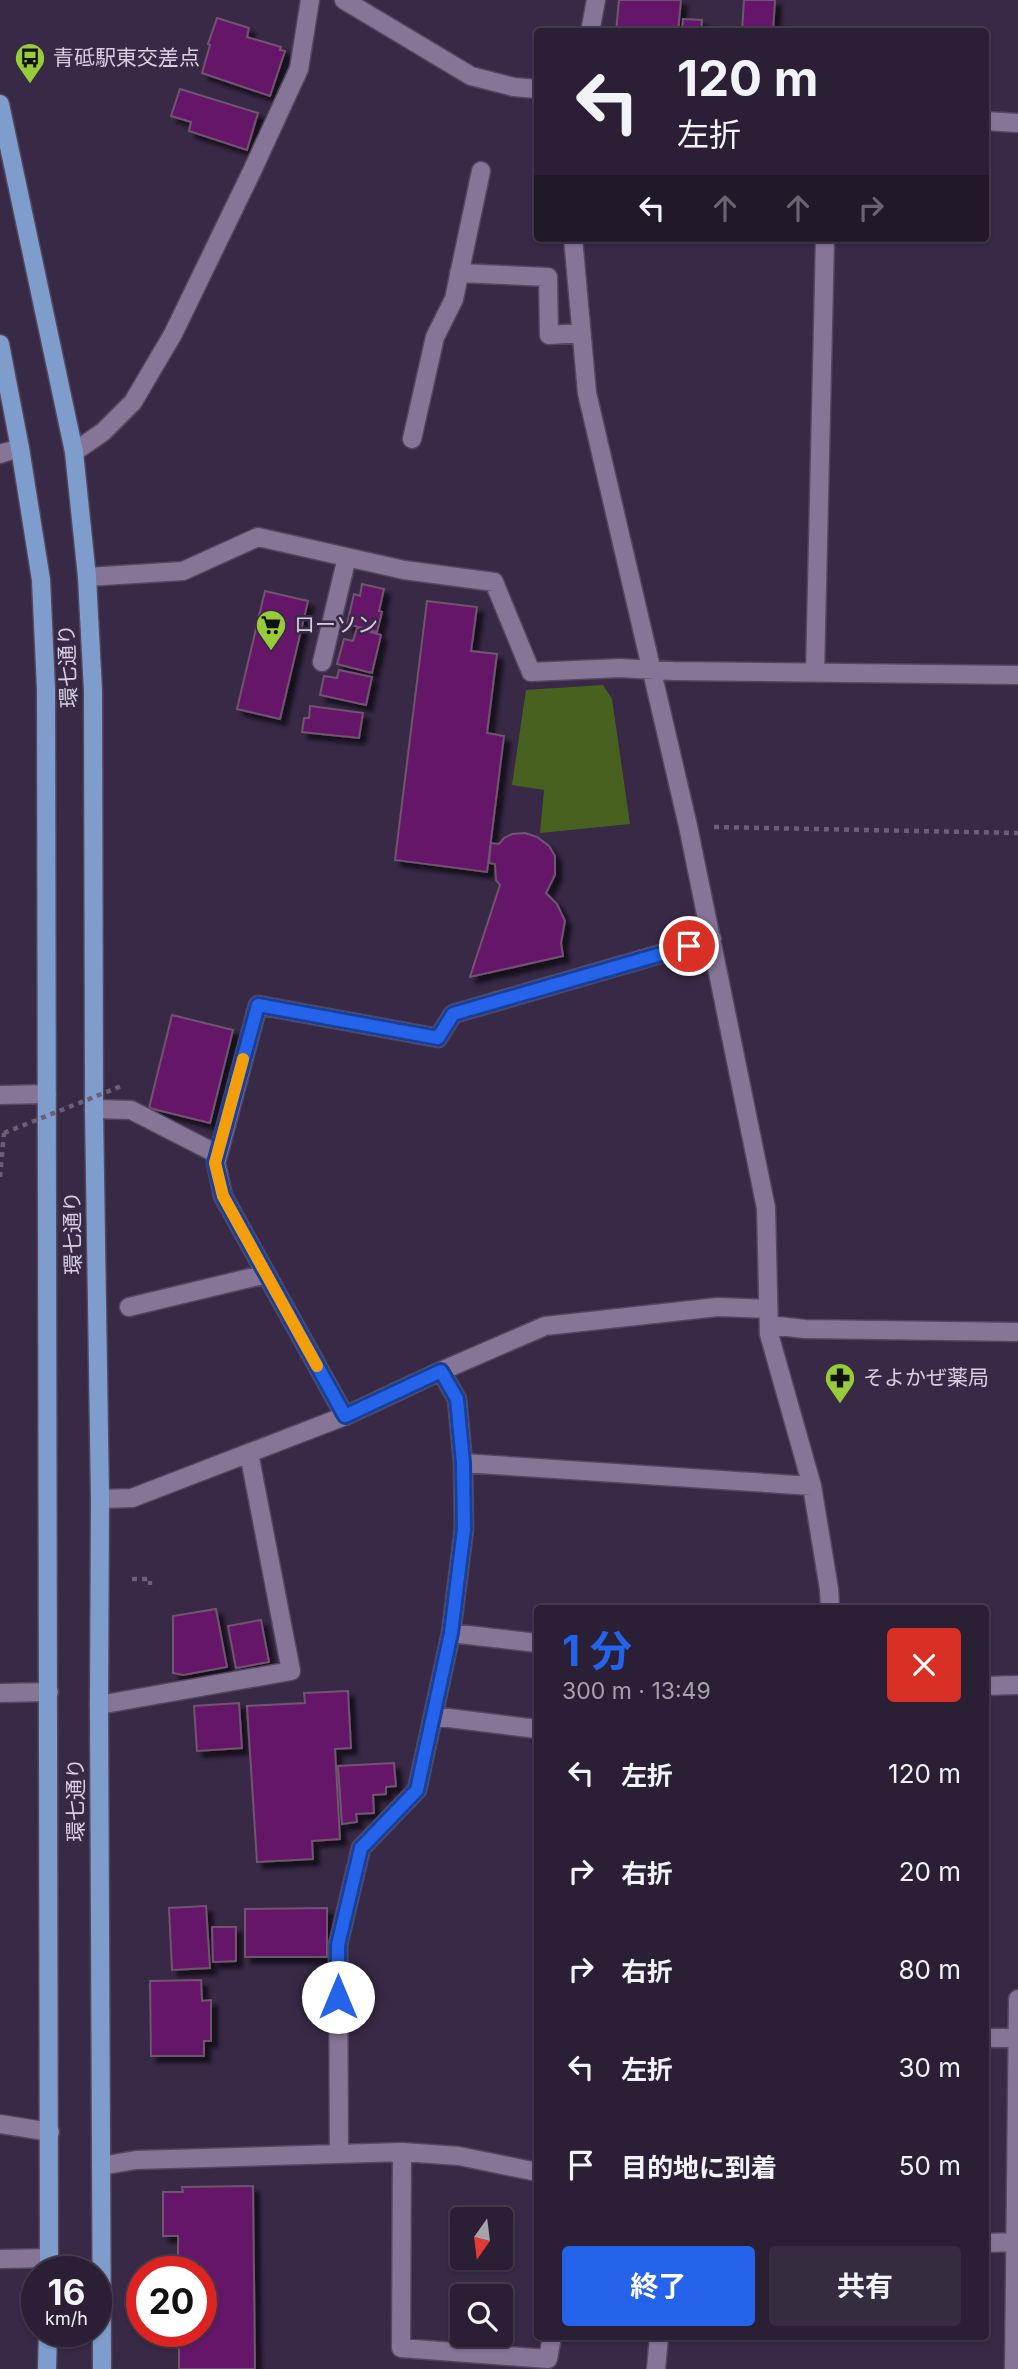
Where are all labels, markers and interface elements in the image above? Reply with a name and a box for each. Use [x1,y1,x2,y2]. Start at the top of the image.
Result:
bus stop icon: 青砥駅東交差点 [13,41,47,85]
place label: 青砥駅東交差点 [53,45,200,70]
text: 120 m [677,49,818,108]
icon: left [562,56,653,147]
text: 左折 [677,115,741,154]
icon: left [633,189,671,227]
icon: ahead [706,189,744,227]
icon: ahead [779,189,817,227]
icon: right [852,189,890,227]
supermarket icon: ローソン [254,608,288,652]
place label: ローソン [294,612,378,637]
street label: 環七通り [54,624,81,708]
pin [659,916,719,976]
icon: arrive [670,927,708,965]
street label: 環七通り [59,1191,86,1275]
pharmacy icon: そよかぜ薬局 [823,1361,857,1405]
place label: そよかぜ薬局 [863,1365,989,1390]
text: 1 分 [562,1625,632,1676]
button: close [887,1628,961,1702]
text: 300 m · 13:49 [562,1677,711,1705]
icon: left [562,1754,600,1792]
street label: 環七通り [63,1758,88,1842]
text: 120 m [888,1758,961,1789]
text: 左折 [621,1760,673,1791]
icon: right [562,1852,600,1890]
text: 20 m [899,1856,961,1887]
text: 右折 [621,1858,673,1889]
icon: right [562,1950,600,1988]
text: 80 m [898,1954,961,1985]
text: 右折 [621,1956,673,1987]
position arrow [301,1960,375,2034]
icon: left [562,2048,600,2086]
text: 30 m [898,2052,961,2083]
text: 左折 [621,2054,673,2085]
icon: arrive [562,2146,600,2184]
text: 50 m [899,2150,961,2181]
text: 目的地に到着 [621,2152,777,2183]
north arrow [450,2207,513,2270]
map controls [450,2207,513,2347]
button: 終了 [562,2246,755,2326]
button: 共有 [769,2246,961,2326]
speed limit sign: 20 [126,2256,217,2347]
text: 16 [48,2271,85,2313]
button: search [450,2284,513,2347]
text: km/h [45,2308,88,2329]

